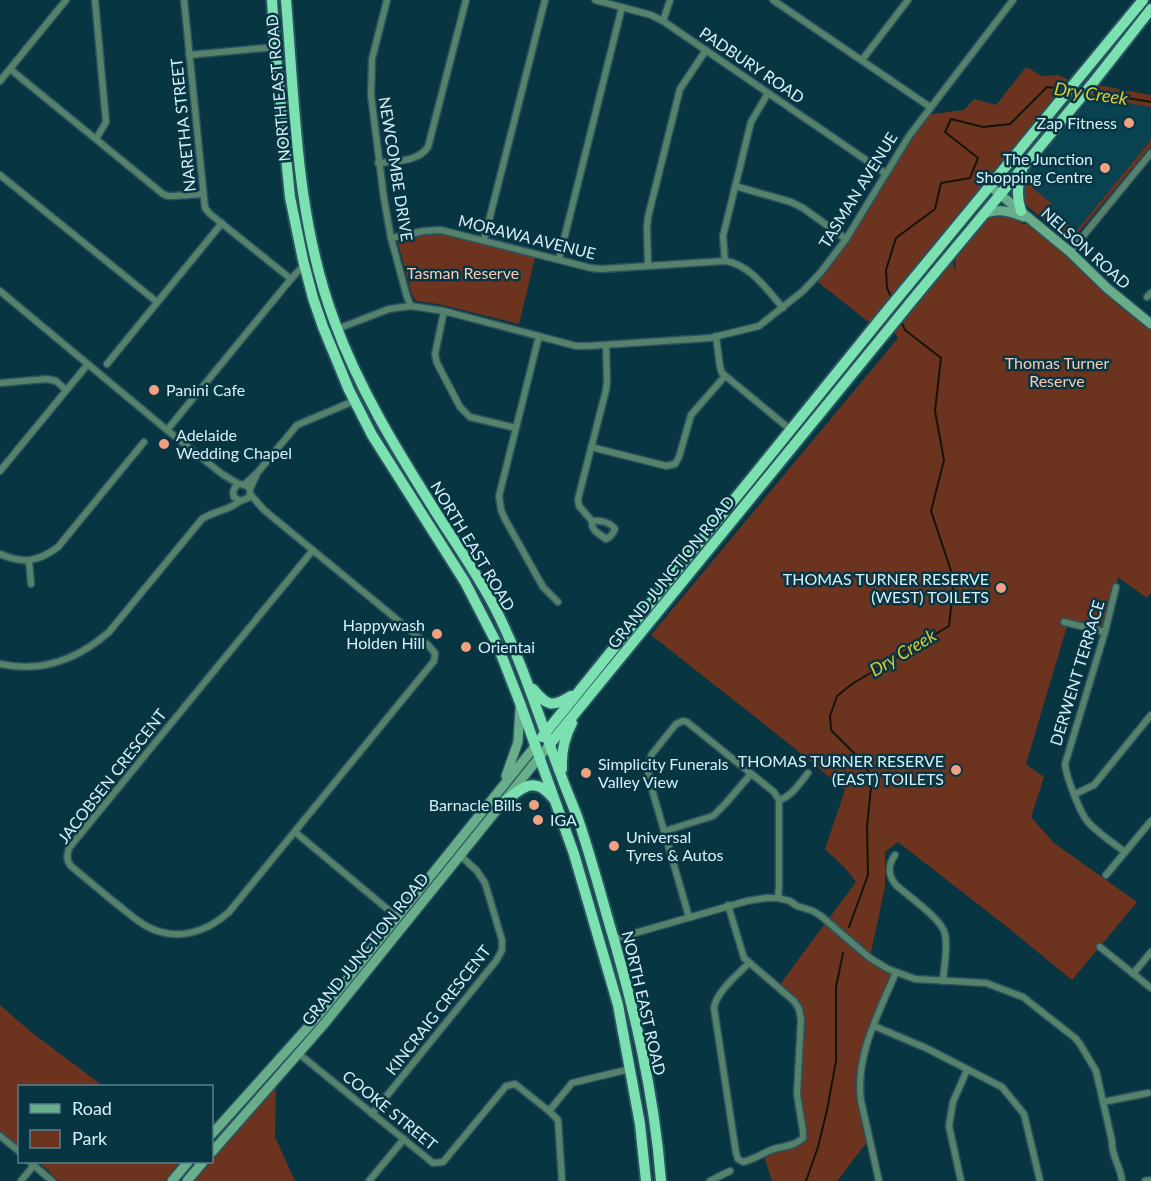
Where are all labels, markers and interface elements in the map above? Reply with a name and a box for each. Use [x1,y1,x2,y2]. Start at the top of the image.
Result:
street label: NORTH EAST ROAD [262,14,293,162]
street label: PADBURY ROAD [696,22,808,107]
street label: NARETHA STREET [166,57,199,193]
water label: Dry Creek [1053,77,1130,109]
street label: NEWCOMBE DRIVE [376,95,417,243]
place label: Zap Fitness [1037,113,1117,132]
marker: Zap Fitness [1122,116,1136,130]
street label: TASMAN AVENUE [814,128,901,251]
place label: The Junction Shopping Centre [976,149,1093,186]
marker: The Junction Shopping Centre [1098,161,1112,175]
street label: NELSON ROAD [1038,203,1135,292]
street label: MORAWA AVENUE [456,210,598,263]
park label: Tasman Reserve [407,263,519,282]
park label: Thomas Turner Reserve [1005,353,1110,390]
place label: Panini Cafe [166,380,245,399]
marker: Panini Cafe [147,383,161,397]
place label: Adelaide Wedding Chapel [176,425,292,462]
marker: Adelaide Wedding Chapel [157,437,171,451]
street label: NORTH EAST ROAD [427,478,520,614]
street label: GRAND JUNCTION ROAD [603,492,738,652]
place label: THOMAS TURNER RESERVE (WEST) TOILETS [783,569,989,606]
marker: THOMAS TURNER RESERVE (WEST) TOILETS [994,581,1008,595]
street label: DERWENT TERRACE [1045,598,1108,748]
place label: Happywash Holden Hill [343,615,425,652]
water label: Dry Creek [865,623,940,681]
marker: Happywash Holden Hill [430,627,444,641]
place label: Orientai [478,637,535,656]
marker: Orientai [459,640,473,654]
street label: JACOBSEN CRESCENT [53,704,170,847]
place label: THOMAS TURNER RESERVE (EAST) TOILETS [738,751,944,788]
place label: Simplicity Funerals Valley View [598,754,729,791]
marker: THOMAS TURNER RESERVE (EAST) TOILETS [949,763,963,777]
marker: Simplicity Funerals Valley View [579,766,593,780]
place label: Barnacle Bills [429,795,522,814]
marker: Barnacle Bills [527,798,541,812]
place label: IGA [550,810,577,829]
marker: IGA [531,813,545,827]
place label: Universal Tyres & Autos [626,827,724,864]
marker: Universal Tyres & Autos [607,839,621,853]
street label: GRAND JUNCTION ROAD [297,869,432,1029]
street label: NORTH EAST ROAD [619,929,670,1077]
street label: KINCRAIG CRESCENT [381,941,494,1078]
street label: COOKE STREET [339,1066,442,1154]
legend [18,1085,213,1163]
text: Road [72,1097,112,1119]
text: Park [72,1127,108,1149]

